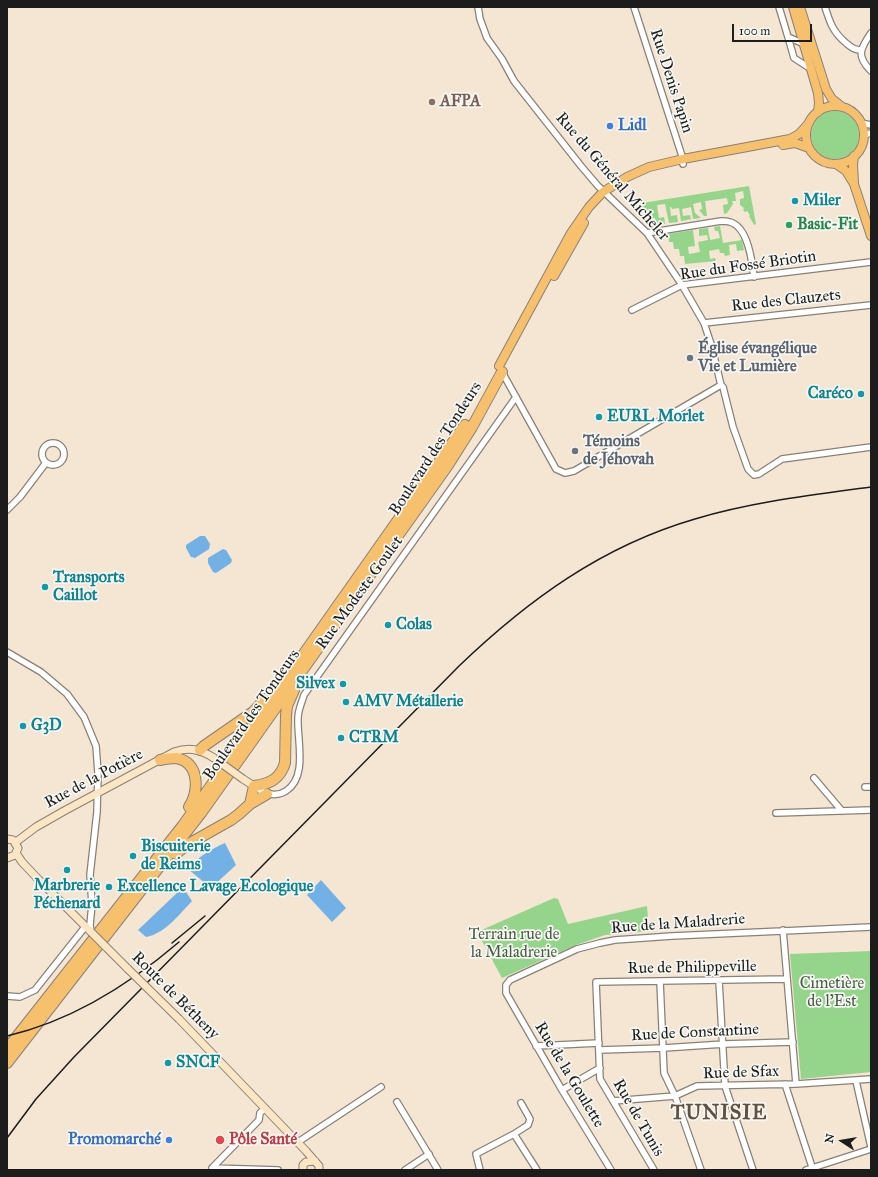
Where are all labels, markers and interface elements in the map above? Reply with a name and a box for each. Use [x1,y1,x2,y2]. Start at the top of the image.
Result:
scale bar [734,16,814,42]
text: 100 m [739,24,770,38]
street label: Rue Denis Papin [645,27,697,135]
place label: AFPA [440,92,481,112]
marker: AFPA [427,97,437,107]
street label: Rue du Général Micheler [551,109,673,245]
place label: Lidl [618,116,647,136]
marker: Lidl [605,121,615,131]
place label: Miler [803,191,841,211]
marker: Miler [790,196,800,206]
place label: Basic-Fit [797,215,858,235]
marker: Basic-Fit [784,220,794,230]
street label: Rue du Fossé Briotin [679,247,817,285]
street label: Rue des Clauzets [730,286,842,316]
place label: Église évangélique Vie et Lumière [698,339,817,377]
marker: Église évangélique Vie et Lumière [685,353,695,363]
street label: Boulevard des Tondeurs [386,379,486,519]
place label: Caréco [808,384,853,404]
marker: Caréco [856,389,866,399]
place label: EURL Morlet [607,407,704,427]
marker: EURL Morlet [594,412,604,422]
place label: Témoins de Jéhovah [583,432,654,470]
marker: Témoins de Jéhovah [570,446,580,456]
street label: Rue Modeste Goulet [312,533,408,653]
place label: Transports Caillot [53,568,124,606]
marker: Transports Caillot [40,582,50,592]
place label: Colas [396,615,432,635]
marker: Colas [383,620,393,630]
street label: Boulevard des Tondeurs [200,646,304,784]
place label: Silvex [296,674,335,694]
marker: Silvex [338,679,348,689]
place label: AMV Métallerie [354,692,464,712]
marker: AMV Métallerie [341,697,351,707]
place label: G3D [31,716,62,736]
marker: G3D [18,721,28,731]
place label: CTRM [349,728,399,748]
marker: CTRM [336,733,346,743]
street label: Rue de la Potière [42,745,146,813]
place label: Biscuiterie de Reims [141,837,211,875]
marker: Biscuiterie de Reims [128,851,138,861]
marker: Marbrerie Péchenard [62,865,72,875]
place label: Marbrerie Péchenard [33,876,101,914]
place label: Excellence Lavage Ecologique [117,877,313,897]
marker: Excellence Lavage Ecologique [104,882,114,892]
street label: Rue de la Maladrerie [610,910,746,938]
park label: Terrain rue de la Maladrerie [468,925,560,963]
street label: Route de Bétheny [127,948,223,1044]
street label: Rue de Philippeville [627,957,757,979]
park label: Cimetière de l'Est [800,974,864,1012]
street label: Rue de la Goulette [530,1019,608,1131]
street label: Rue de Constantine [631,1020,759,1046]
place label: SNCF [176,1053,220,1073]
marker: SNCF [163,1058,173,1068]
street label: Rue de Sfax [703,1062,779,1084]
street label: Rue de Tunis [608,1076,668,1160]
district label: TUNISIE [671,1102,767,1126]
north arrow [822,1121,862,1161]
place label: Promomarché [68,1130,161,1150]
place label: Pôle Santé [229,1130,297,1150]
text: N [822,1132,837,1144]
marker: Pôle Santé [214,1134,226,1146]
marker: Promomarché [164,1135,174,1145]

